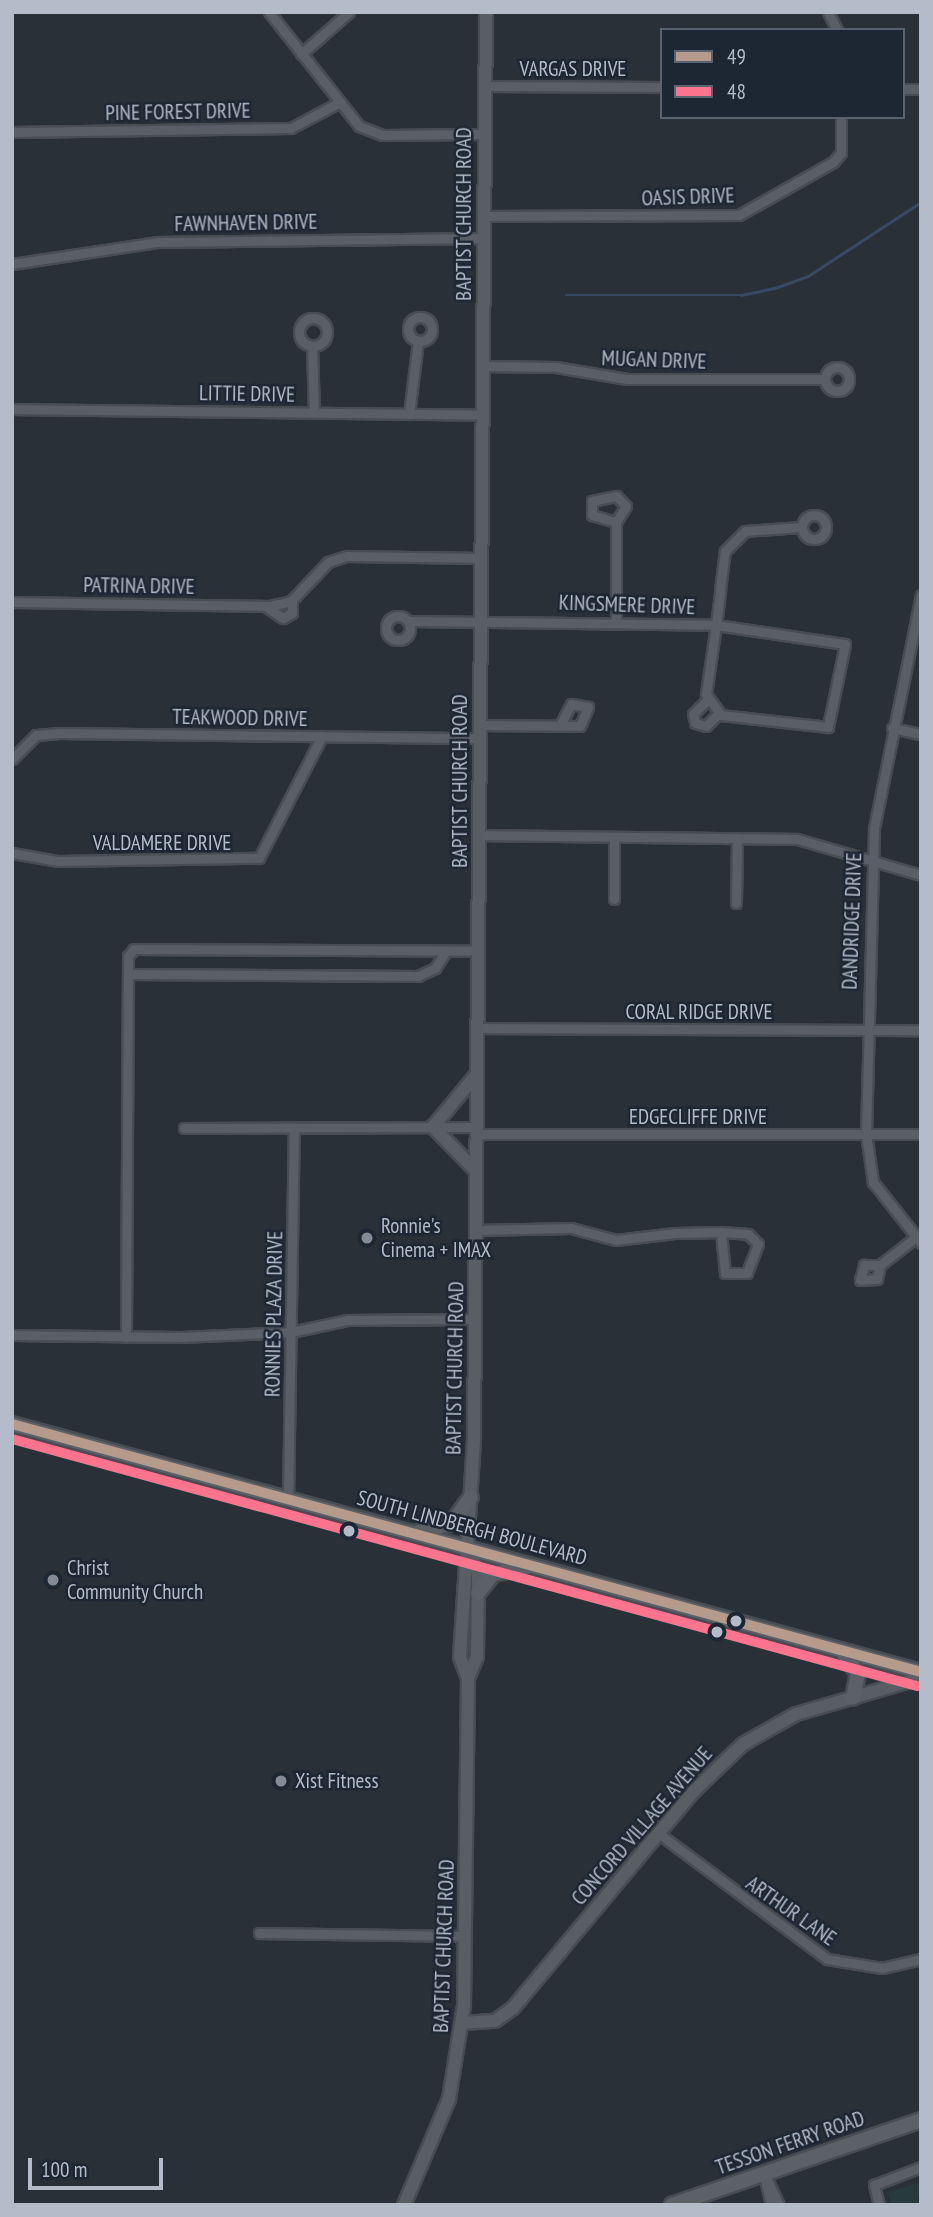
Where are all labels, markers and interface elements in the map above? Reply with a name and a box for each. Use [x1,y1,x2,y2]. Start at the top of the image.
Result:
legend [660,28,905,119]
text: 49 [727,43,746,70]
street label: VARGAS DRIVE [520,56,626,82]
text: 48 [727,78,746,105]
street label: PINE FOREST DRIVE [105,98,251,126]
street label: BAPTIST CHURCH ROAD [451,127,477,301]
street label: OASIS DRIVE [641,183,735,211]
street label: FAWNHAVEN DRIVE [174,209,318,237]
street label: MUGAN DRIVE [601,346,707,374]
street label: LITTIE DRIVE [199,381,295,407]
street label: PATRINA DRIVE [83,572,195,600]
street label: KINGSMERE DRIVE [558,590,696,620]
street label: BAPTIST CHURCH ROAD [447,694,473,868]
street label: TEAKWOOD DRIVE [172,704,308,732]
street label: VALDAMERE DRIVE [93,830,231,856]
street label: DANDRIDGE DRIVE [837,852,867,990]
street label: CORAL RIDGE DRIVE [625,999,773,1025]
street label: EDGECLIFFE DRIVE [629,1104,767,1130]
place label: Ronnie's Cinema + IMAX [381,1213,491,1263]
street label: RONNIES PLAZA DRIVE [260,1230,288,1398]
marker: Ronnie's Cinema + IMAX [359,1230,375,1246]
street label: BAPTIST CHURCH ROAD [441,1281,469,1455]
street label: SOUTH LINDBERGH BOULEVARD [354,1485,590,1571]
unlabelled marker [342,1524,356,1538]
place label: Christ Community Church [67,1555,204,1605]
marker: Christ Community Church [45,1572,61,1588]
unlabelled marker [729,1614,743,1628]
unlabelled marker [710,1625,724,1639]
street label: CONCORD VILLAGE AVENUE [566,1741,718,1911]
place label: Xist Fitness [295,1768,378,1794]
marker: Xist Fitness [273,1773,289,1789]
street label: BAPTIST CHURCH ROAD [428,1858,460,2034]
street label: ARTHUR LANE [741,1871,841,1951]
street label: TESSON FERRY ROAD [712,2106,868,2180]
scale bar [32,2144,166,2188]
text: 100 m [41,2156,87,2183]

